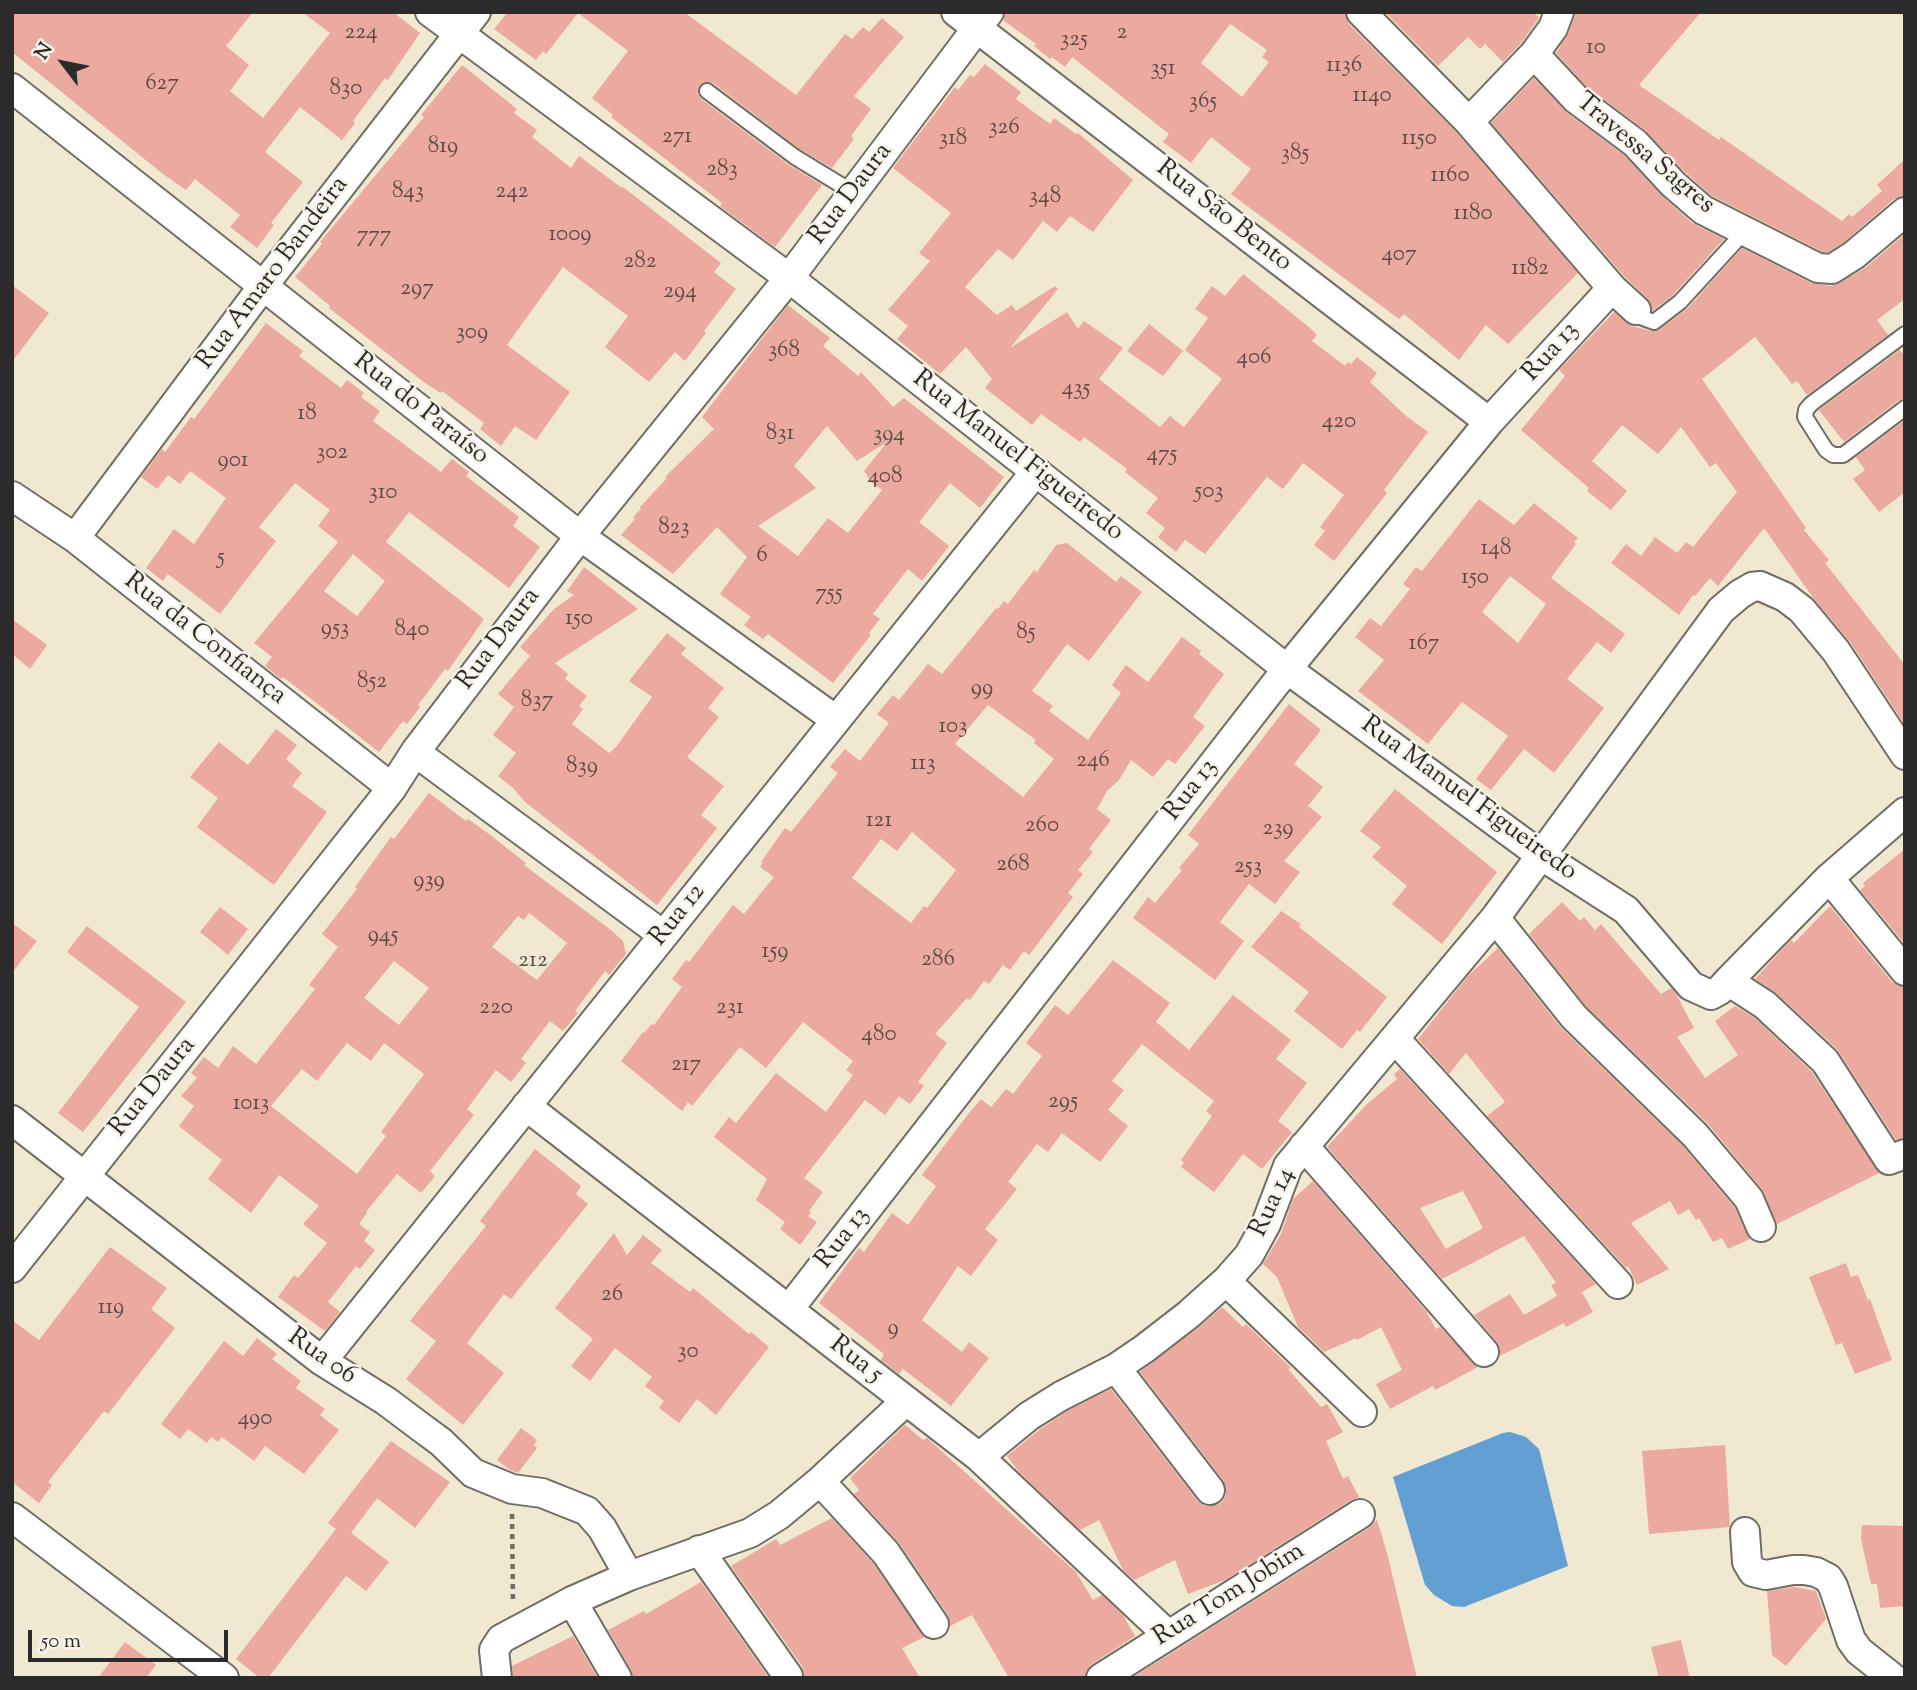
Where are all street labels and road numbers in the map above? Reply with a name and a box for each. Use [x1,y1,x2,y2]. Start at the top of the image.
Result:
street label: Travessa Sagres [1568,88,1720,222]
street label: Rua Daura [804,138,900,252]
street label: Rua São Bento [1149,154,1297,280]
street label: Rua Amaro Bandeira [191,172,357,376]
street label: Rua 13 [1517,317,1587,389]
street label: Rua do Paraíso [346,347,494,473]
street label: Rua Manuel Figueiredo [905,365,1129,549]
street label: Rua da Confiança [117,567,291,713]
street label: Rua Daura [452,583,548,697]
street label: Rua Manuel Figueiredo [1354,711,1582,889]
street label: Rua 13 [1158,754,1226,828]
street label: Rua 12 [644,878,714,954]
street label: Rua Daura [104,1032,204,1144]
street label: Rua 14 [1245,1164,1303,1242]
street label: Rua 13 [810,1202,878,1276]
street label: Rua 06 [280,1323,362,1393]
street label: Rua 5 [822,1330,888,1392]
street label: Rua Tom Jobim [1149,1537,1311,1655]

